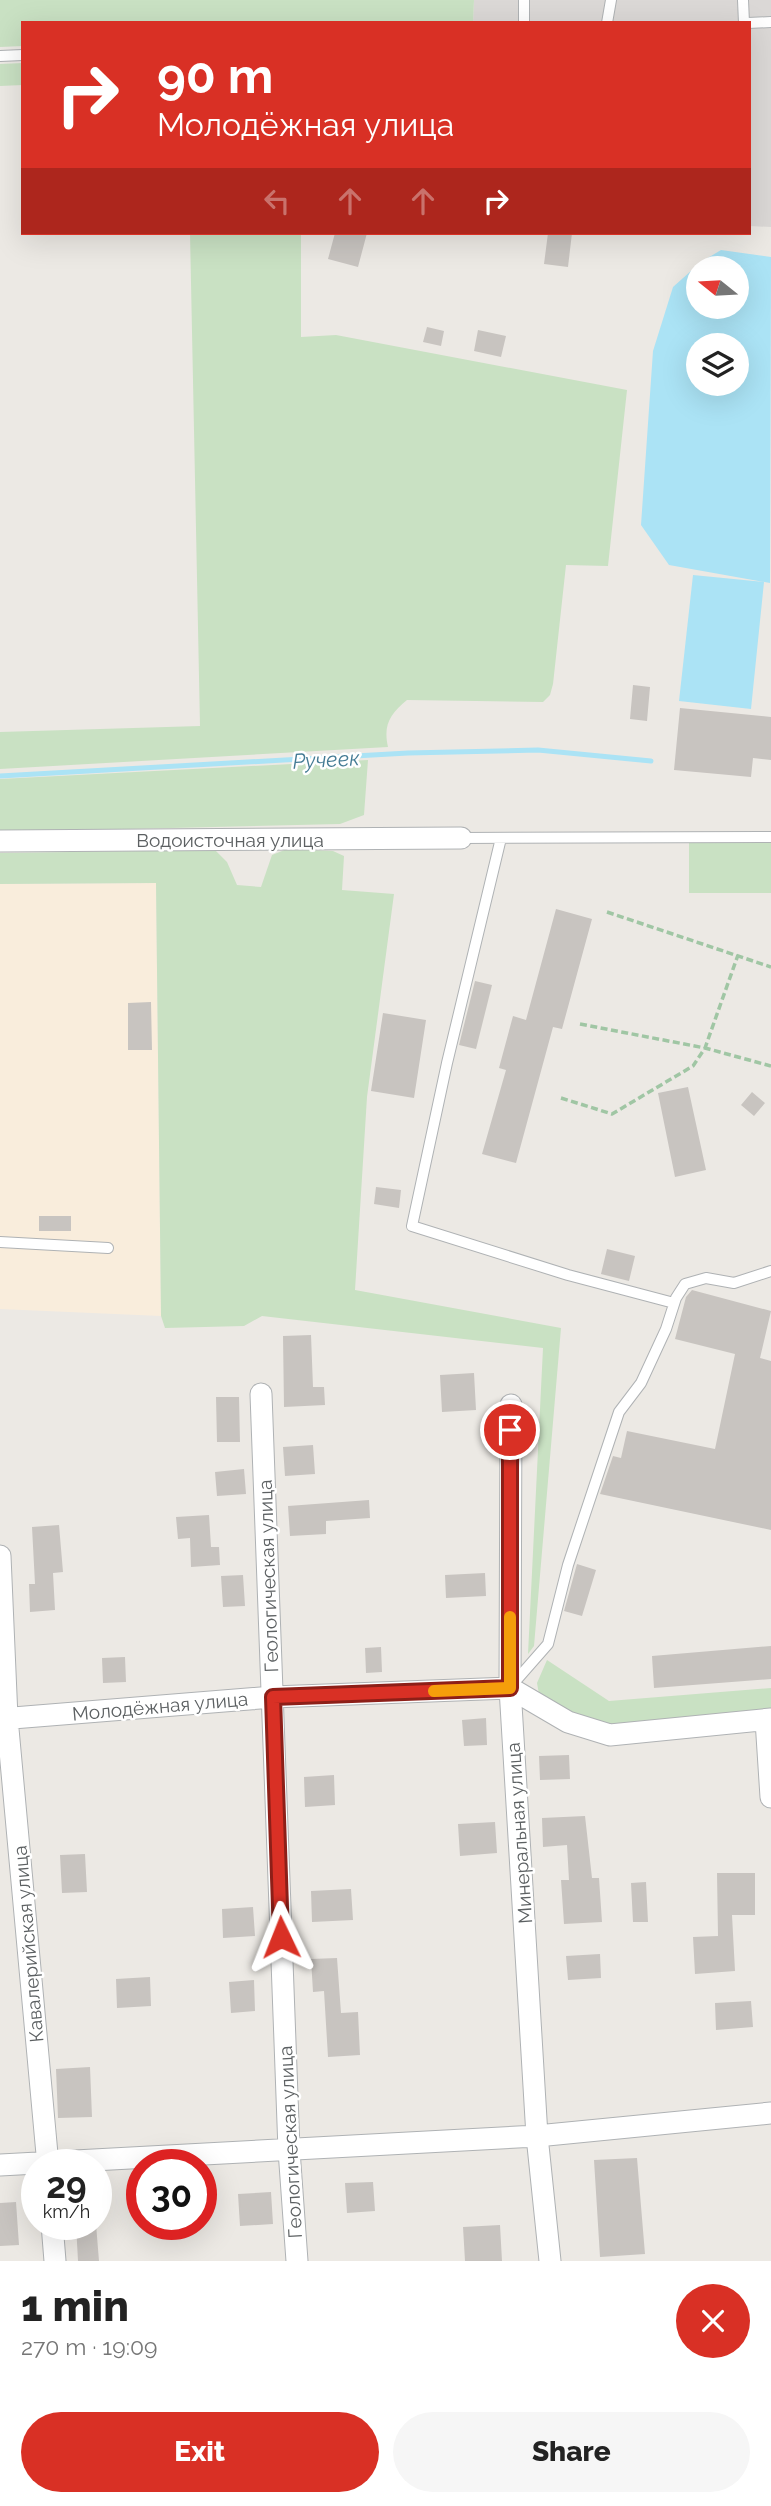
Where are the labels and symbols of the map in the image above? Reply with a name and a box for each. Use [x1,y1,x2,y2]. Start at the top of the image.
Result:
north arrow [686,256,749,318]
water label: Ручеек [292,745,361,774]
street label: Водоисточная улица [136,829,324,851]
pin [480,1400,540,1460]
street label: Геологическая улица [254,1479,282,1673]
street label: Молодёжная улица [71,1687,249,1725]
street label: Минеральная улица [502,1742,536,1924]
street label: Кавалерийская улица [8,1845,48,2043]
position arrow [244,1900,318,1974]
street label: Геологическая улица [274,2045,306,2239]
speed limit sign: 30 [126,2149,217,2240]

